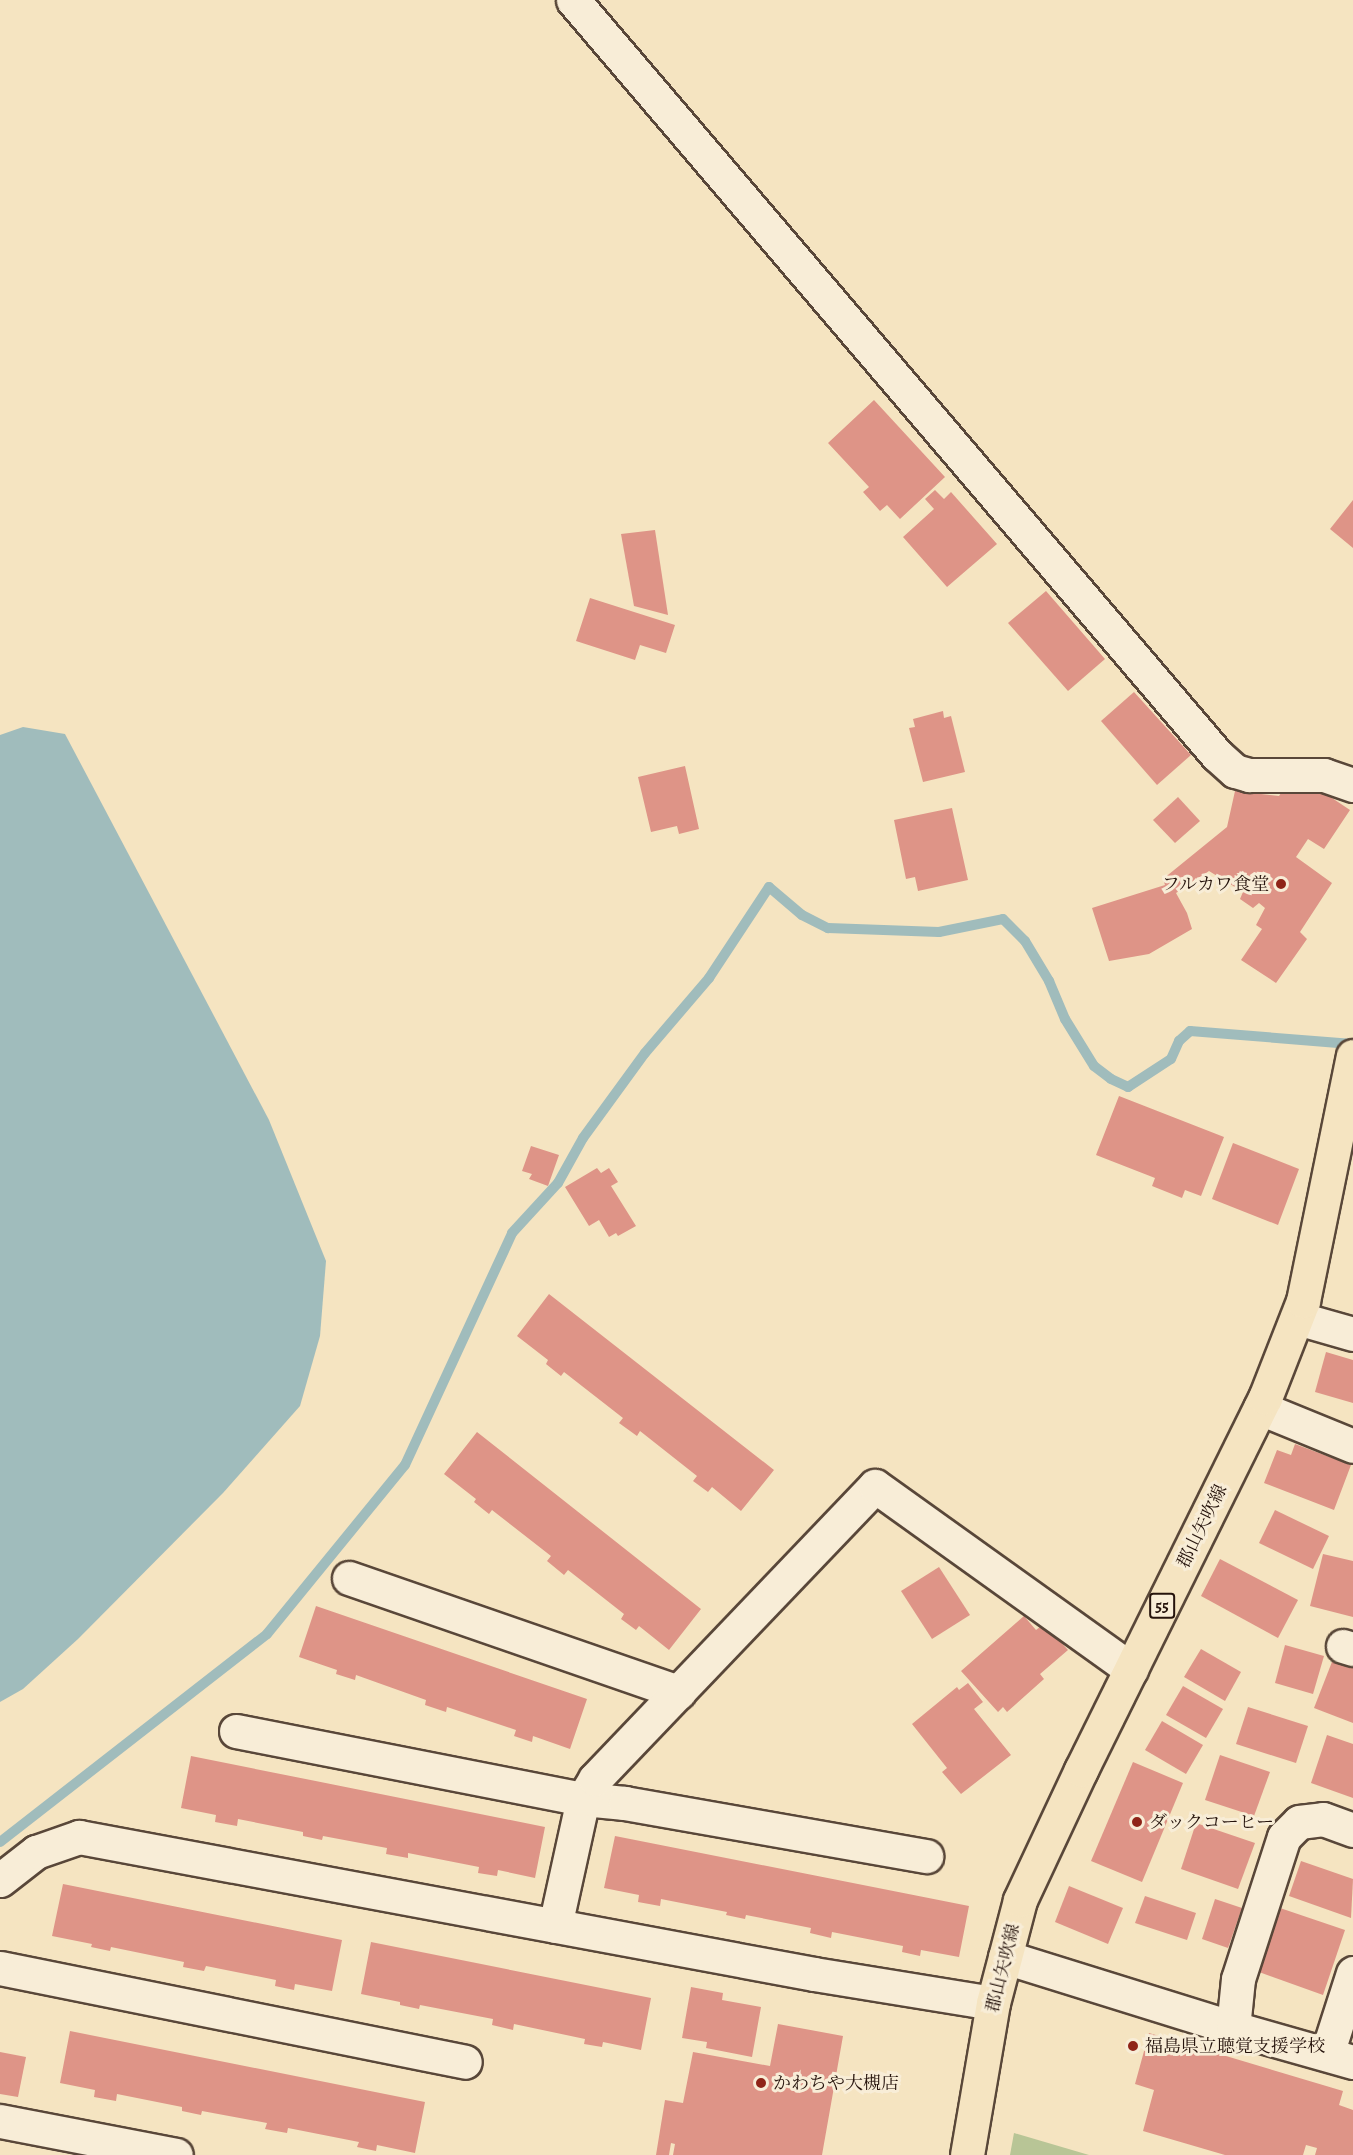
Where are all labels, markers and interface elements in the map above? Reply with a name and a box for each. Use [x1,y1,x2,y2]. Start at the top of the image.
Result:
place label: フルカワ食堂 [1161,873,1269,895]
marker: フルカワ食堂 [1274,877,1288,891]
street label: 郡山矢吹線 [1173,1481,1231,1571]
road number: 55 [1148,1593,1176,1619]
place label: ダックコーヒー [1149,1811,1274,1833]
marker: ダックコーヒー [1130,1815,1144,1829]
street label: 郡山矢吹線 [982,1922,1024,2014]
place label: 福島県立聴覚支援学校 [1145,2035,1325,2057]
marker: 福島県立聴覚支援学校 [1126,2039,1140,2053]
place label: かわちや大槻店 [773,2072,899,2094]
marker: かわちや大槻店 [754,2076,768,2090]

